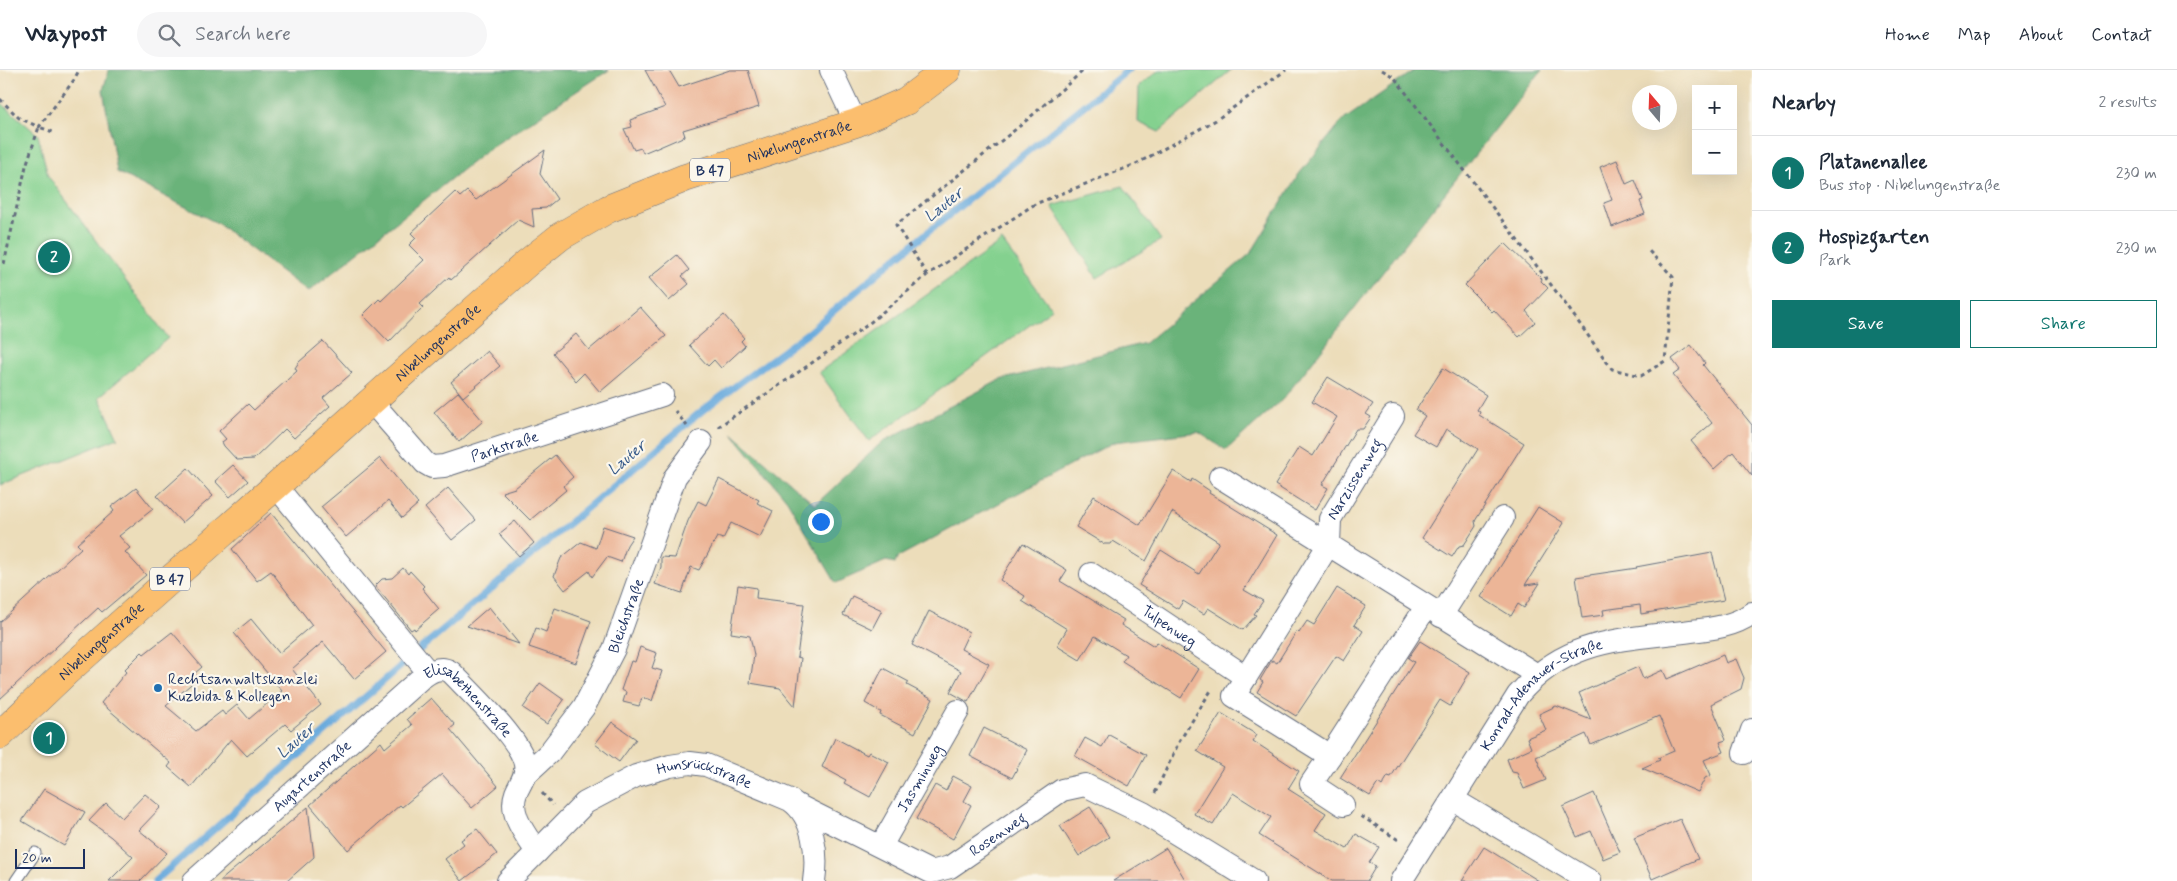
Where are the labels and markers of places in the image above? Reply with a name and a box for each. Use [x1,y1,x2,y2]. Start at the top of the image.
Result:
pin: 2 [38,238,70,276]
place label: Rechtsanwaltskanzlei Kuzbida & Kollegen [168,670,318,707]
marker: Rechtsanwaltskanzlei Kuzbida & Kollegen [152,682,164,694]
pin: 1 [33,719,65,757]

